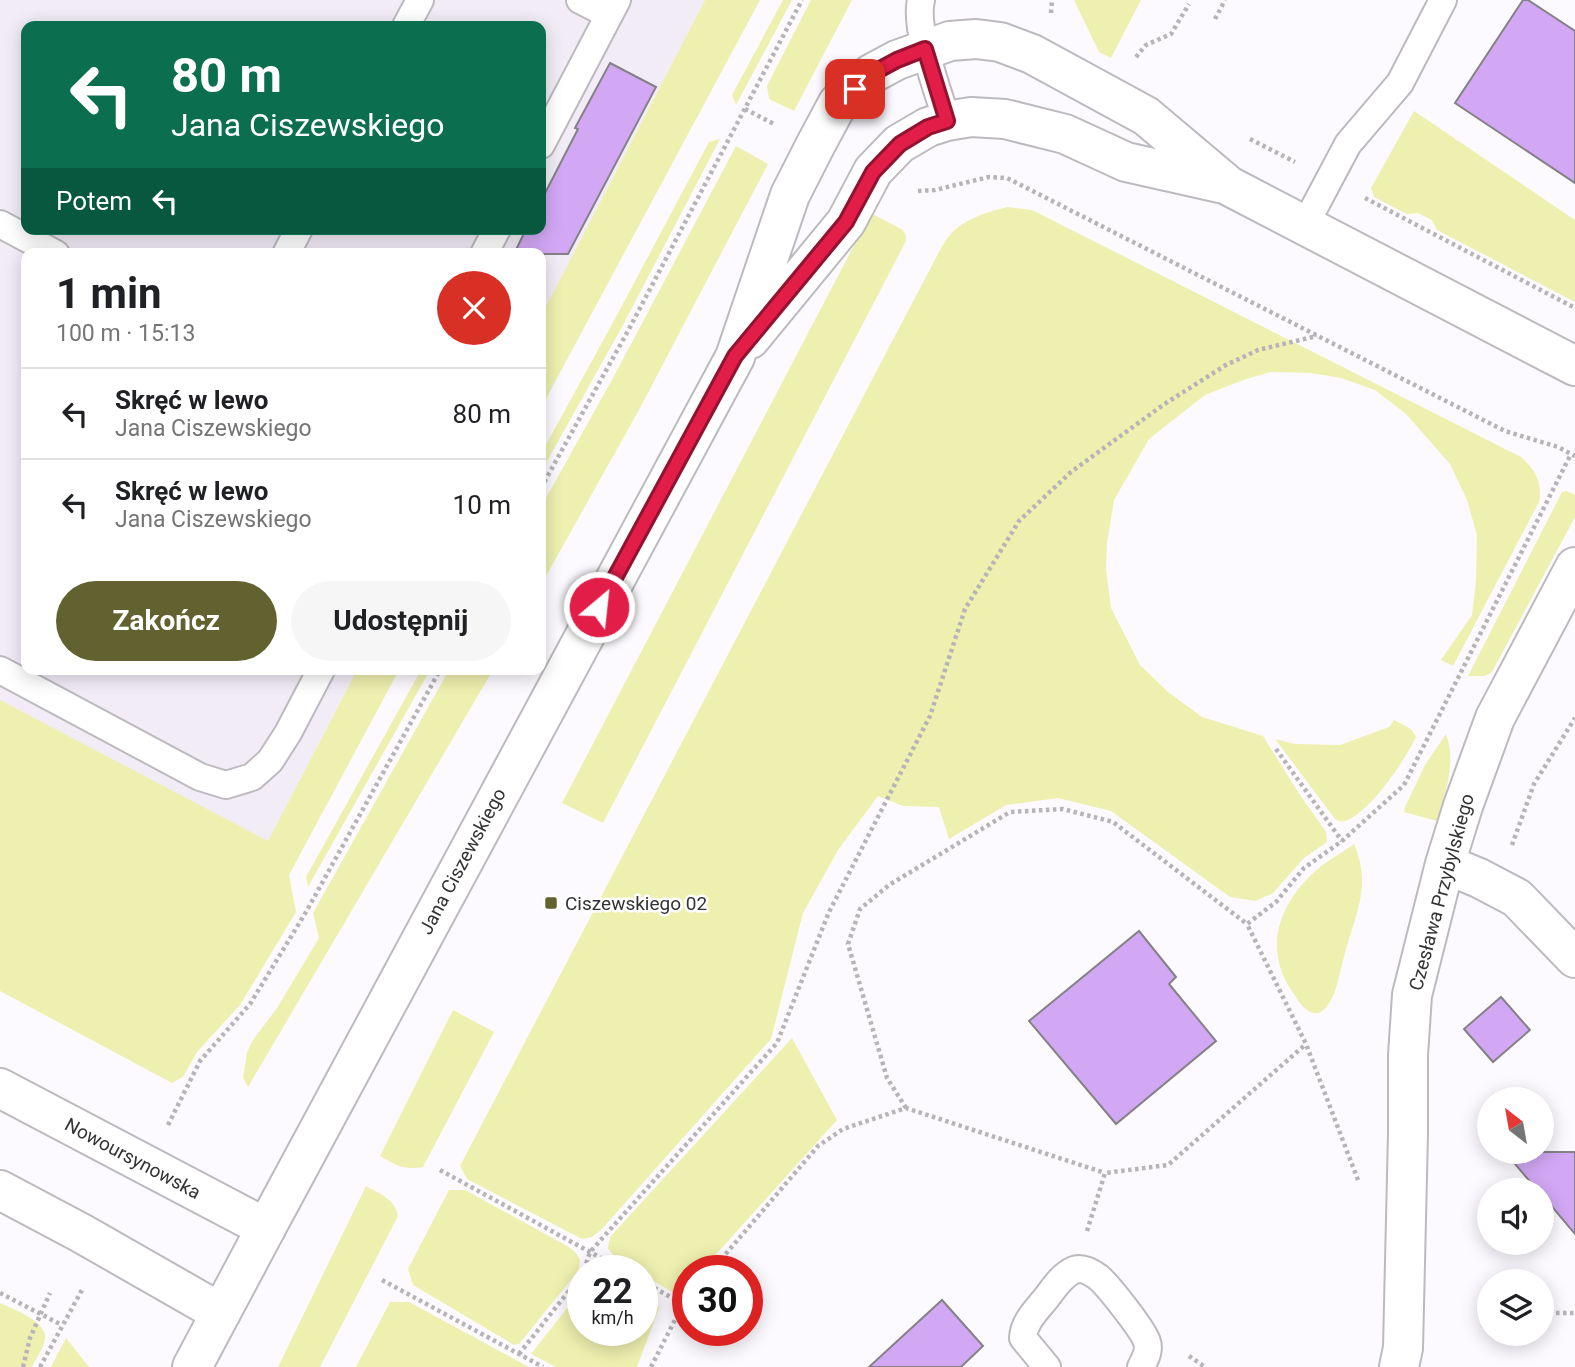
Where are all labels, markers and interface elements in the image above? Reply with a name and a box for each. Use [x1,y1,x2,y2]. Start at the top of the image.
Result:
text: 80 m [171,47,282,104]
icon: left [56,49,147,140]
pin [825,59,885,119]
icon: arrive [836,70,874,108]
text: Jana Ciszewskiego [171,106,445,144]
icon: left [146,182,184,220]
text: Potem [56,186,132,216]
text: 1 min [56,269,162,318]
button: close [437,271,511,345]
text: 100 m · 15:13 [56,320,195,347]
text: Skręć w lewo [115,385,268,415]
icon: left [56,395,94,433]
text: 80 m [453,399,511,429]
text: Jana Ciszewskiego [115,415,312,442]
text: Skręć w lewo [115,476,268,506]
icon: left [56,486,94,524]
text: 10 m [453,490,511,520]
text: Jana Ciszewskiego [115,506,312,533]
position arrow [562,570,636,644]
button: Zakończ [56,581,277,661]
button: Udostępnij [291,581,511,661]
street label: Jana Ciszewskiego [414,784,511,938]
street label: Czesława Przybylskiego [1404,791,1479,993]
place label: Ciszewskiego 02 [565,892,707,915]
marker: Ciszewskiego 02 [543,895,559,911]
north arrow [1477,1087,1554,1164]
map controls [1477,1087,1554,1346]
street label: Nowoursynowska [61,1113,205,1204]
button: sound [1477,1178,1554,1255]
speed limit sign: 30 [672,1255,763,1346]
button: layers [1477,1269,1554,1346]
text: 22 [592,1271,633,1312]
text: km/h [591,1307,634,1328]

